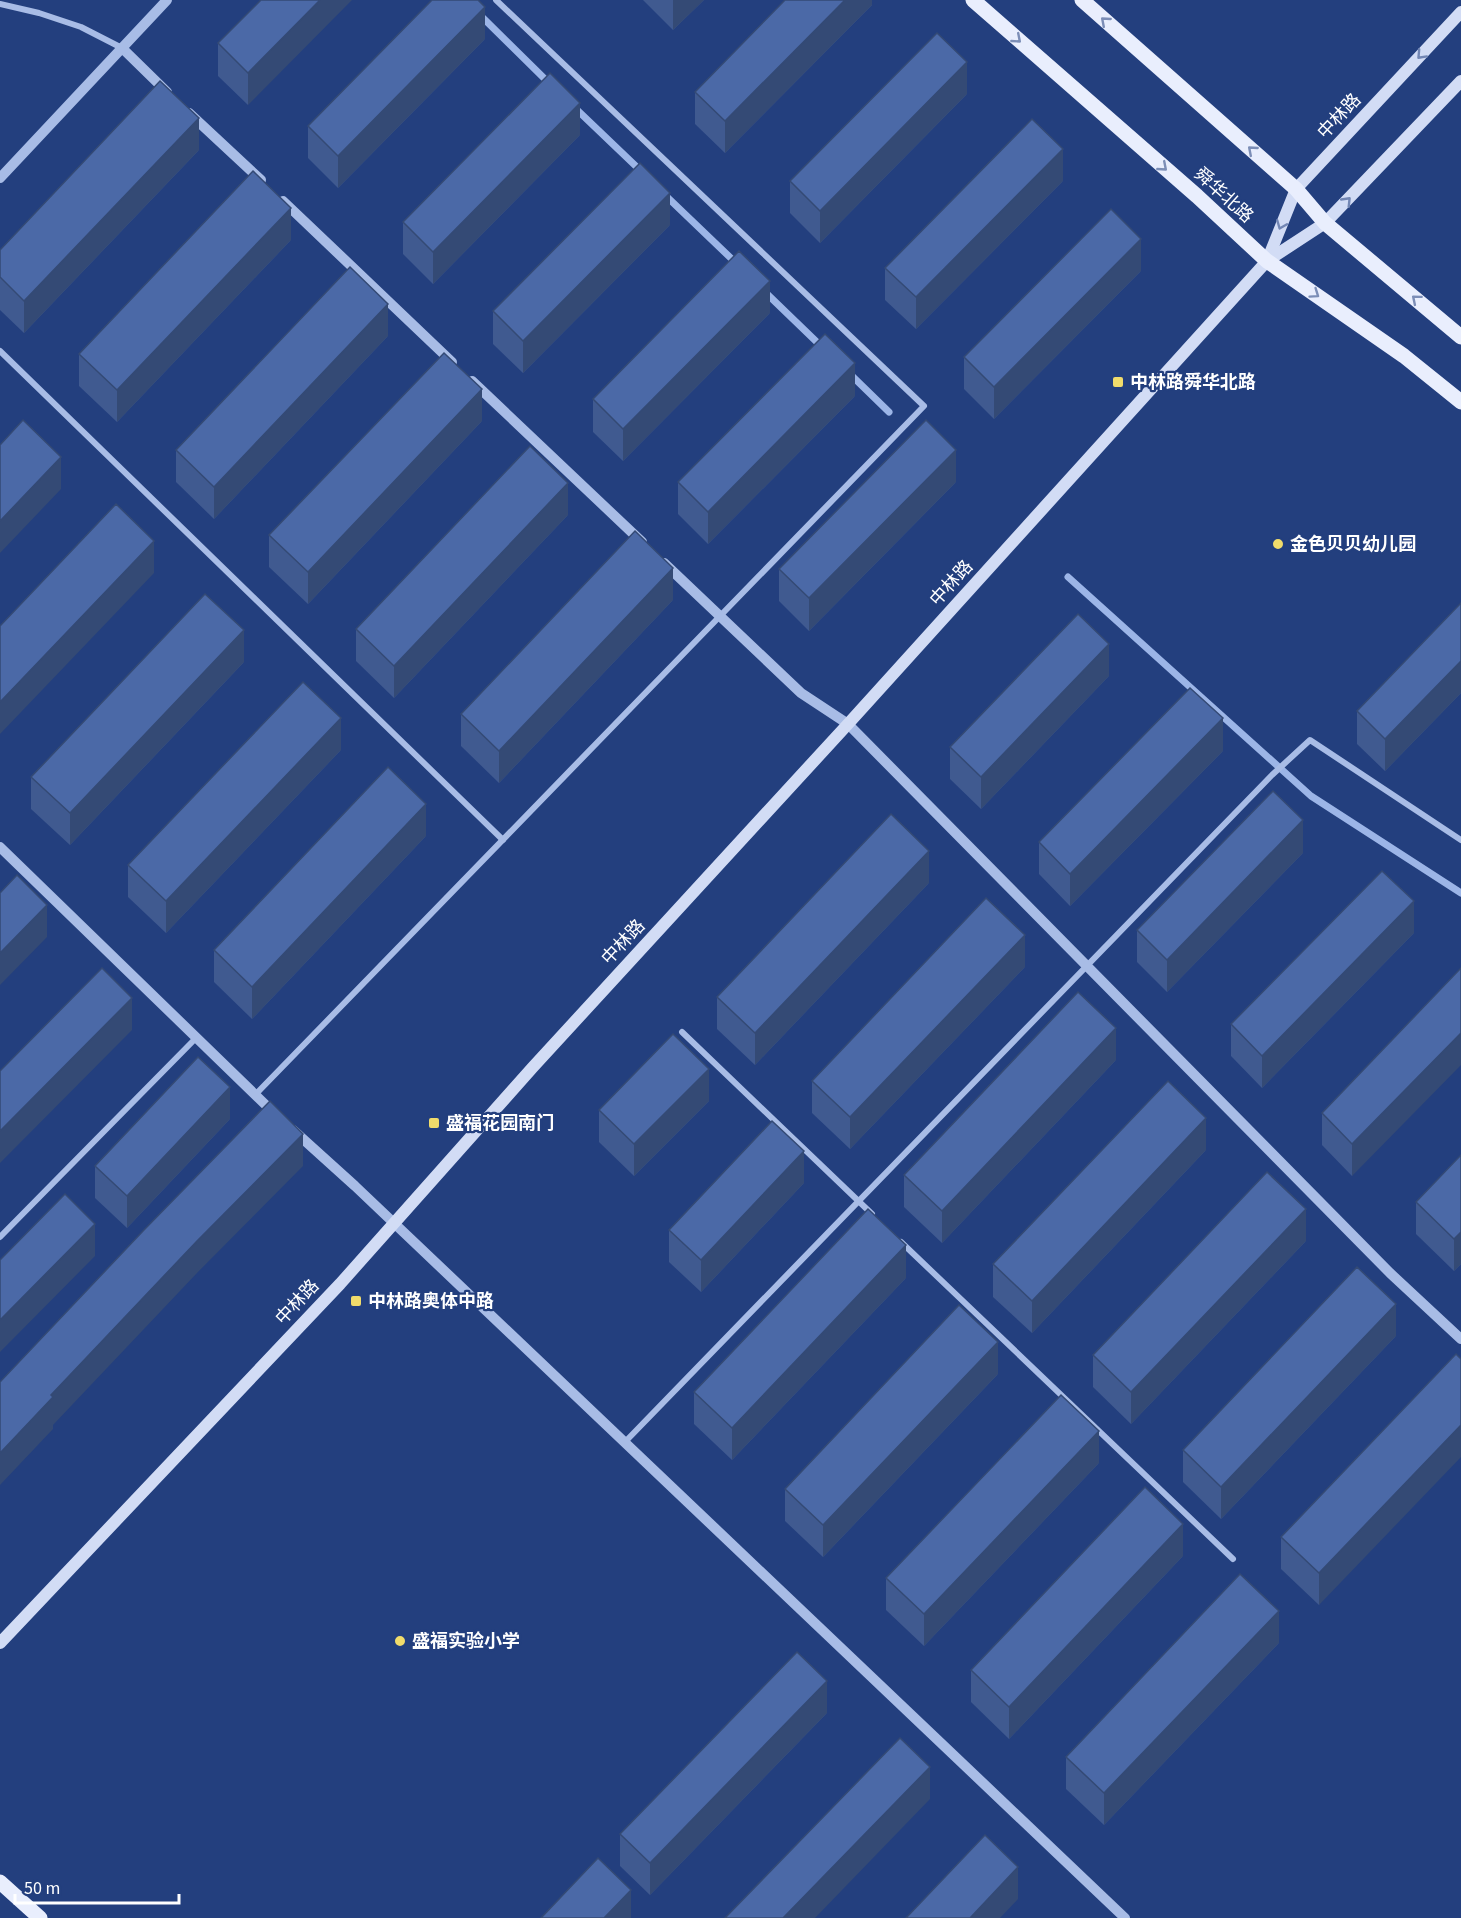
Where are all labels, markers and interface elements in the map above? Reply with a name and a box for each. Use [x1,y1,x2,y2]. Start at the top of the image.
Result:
one-way arrow [1102,17,1112,28]
one-way arrow [1010,31,1021,42]
one-way arrow [1417,48,1428,58]
street label: 中林路 [1312,88,1367,145]
one-way arrow [1248,146,1259,157]
one-way arrow [1156,160,1167,171]
street label: 舜华北路 [1189,162,1259,229]
one-way arrow [1339,197,1350,208]
one-way arrow [1276,219,1288,230]
one-way arrow [1308,287,1319,298]
one-way arrow [1412,295,1423,306]
place label: 中林路舜华北路 [1130,370,1256,395]
marker: 中林路舜华北路 [1111,375,1125,389]
place label: 金色贝贝幼儿园 [1290,532,1416,557]
marker: 金色贝贝幼儿园 [1271,537,1285,551]
street label: 中林路 [924,555,979,612]
street label: 中林路 [596,914,651,971]
place label: 盛福花园南门 [446,1111,554,1136]
marker: 盛福花园南门 [427,1116,441,1130]
street label: 中林路 [270,1274,325,1331]
place label: 中林路奥体中路 [368,1289,494,1314]
marker: 中林路奥体中路 [349,1294,363,1308]
place label: 盛福实验小学 [412,1629,520,1654]
marker: 盛福实验小学 [393,1634,407,1648]
scale bar [15,1867,178,1905]
text: 50 m [24,1876,60,1901]

